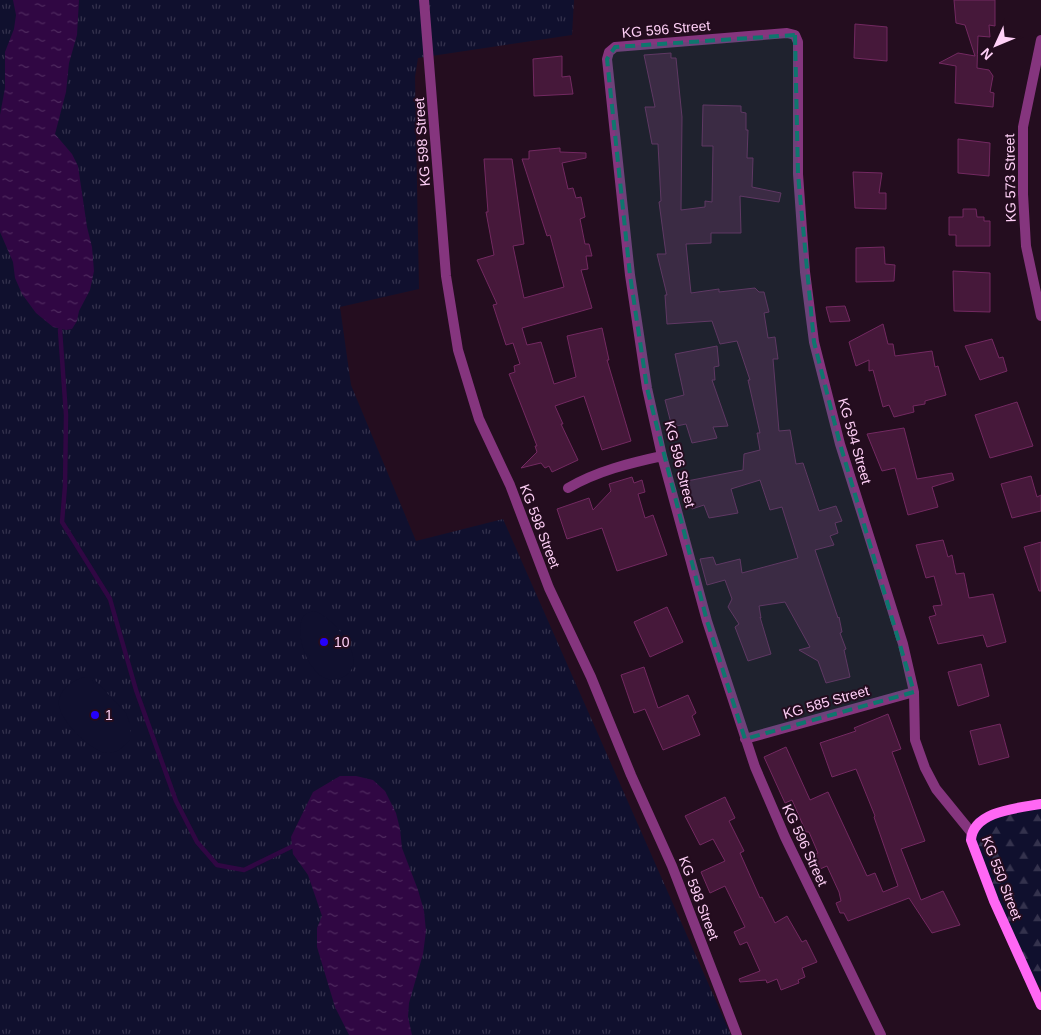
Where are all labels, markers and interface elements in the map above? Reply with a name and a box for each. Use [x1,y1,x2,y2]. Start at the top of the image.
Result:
street label: KG 596 Street [621,17,711,41]
north arrow [971,20,1021,70]
text: N [977,45,996,63]
street label: KG 598 Street [411,97,433,187]
street label: KG 573 Street [1001,133,1019,222]
street label: KG 594 Street [835,396,875,486]
street label: KG 596 Street [662,419,699,509]
street label: KG 598 Street [517,482,563,570]
place label: 10 [334,634,350,650]
marker: 10 [318,636,330,648]
street label: KG 585 Street [781,682,871,722]
place label: 1 [105,707,113,723]
marker: 1 [89,709,101,721]
street label: KG 596 Street [779,801,831,889]
street label: KG 550 Street [979,834,1025,922]
street label: KG 598 Street [676,854,722,942]

